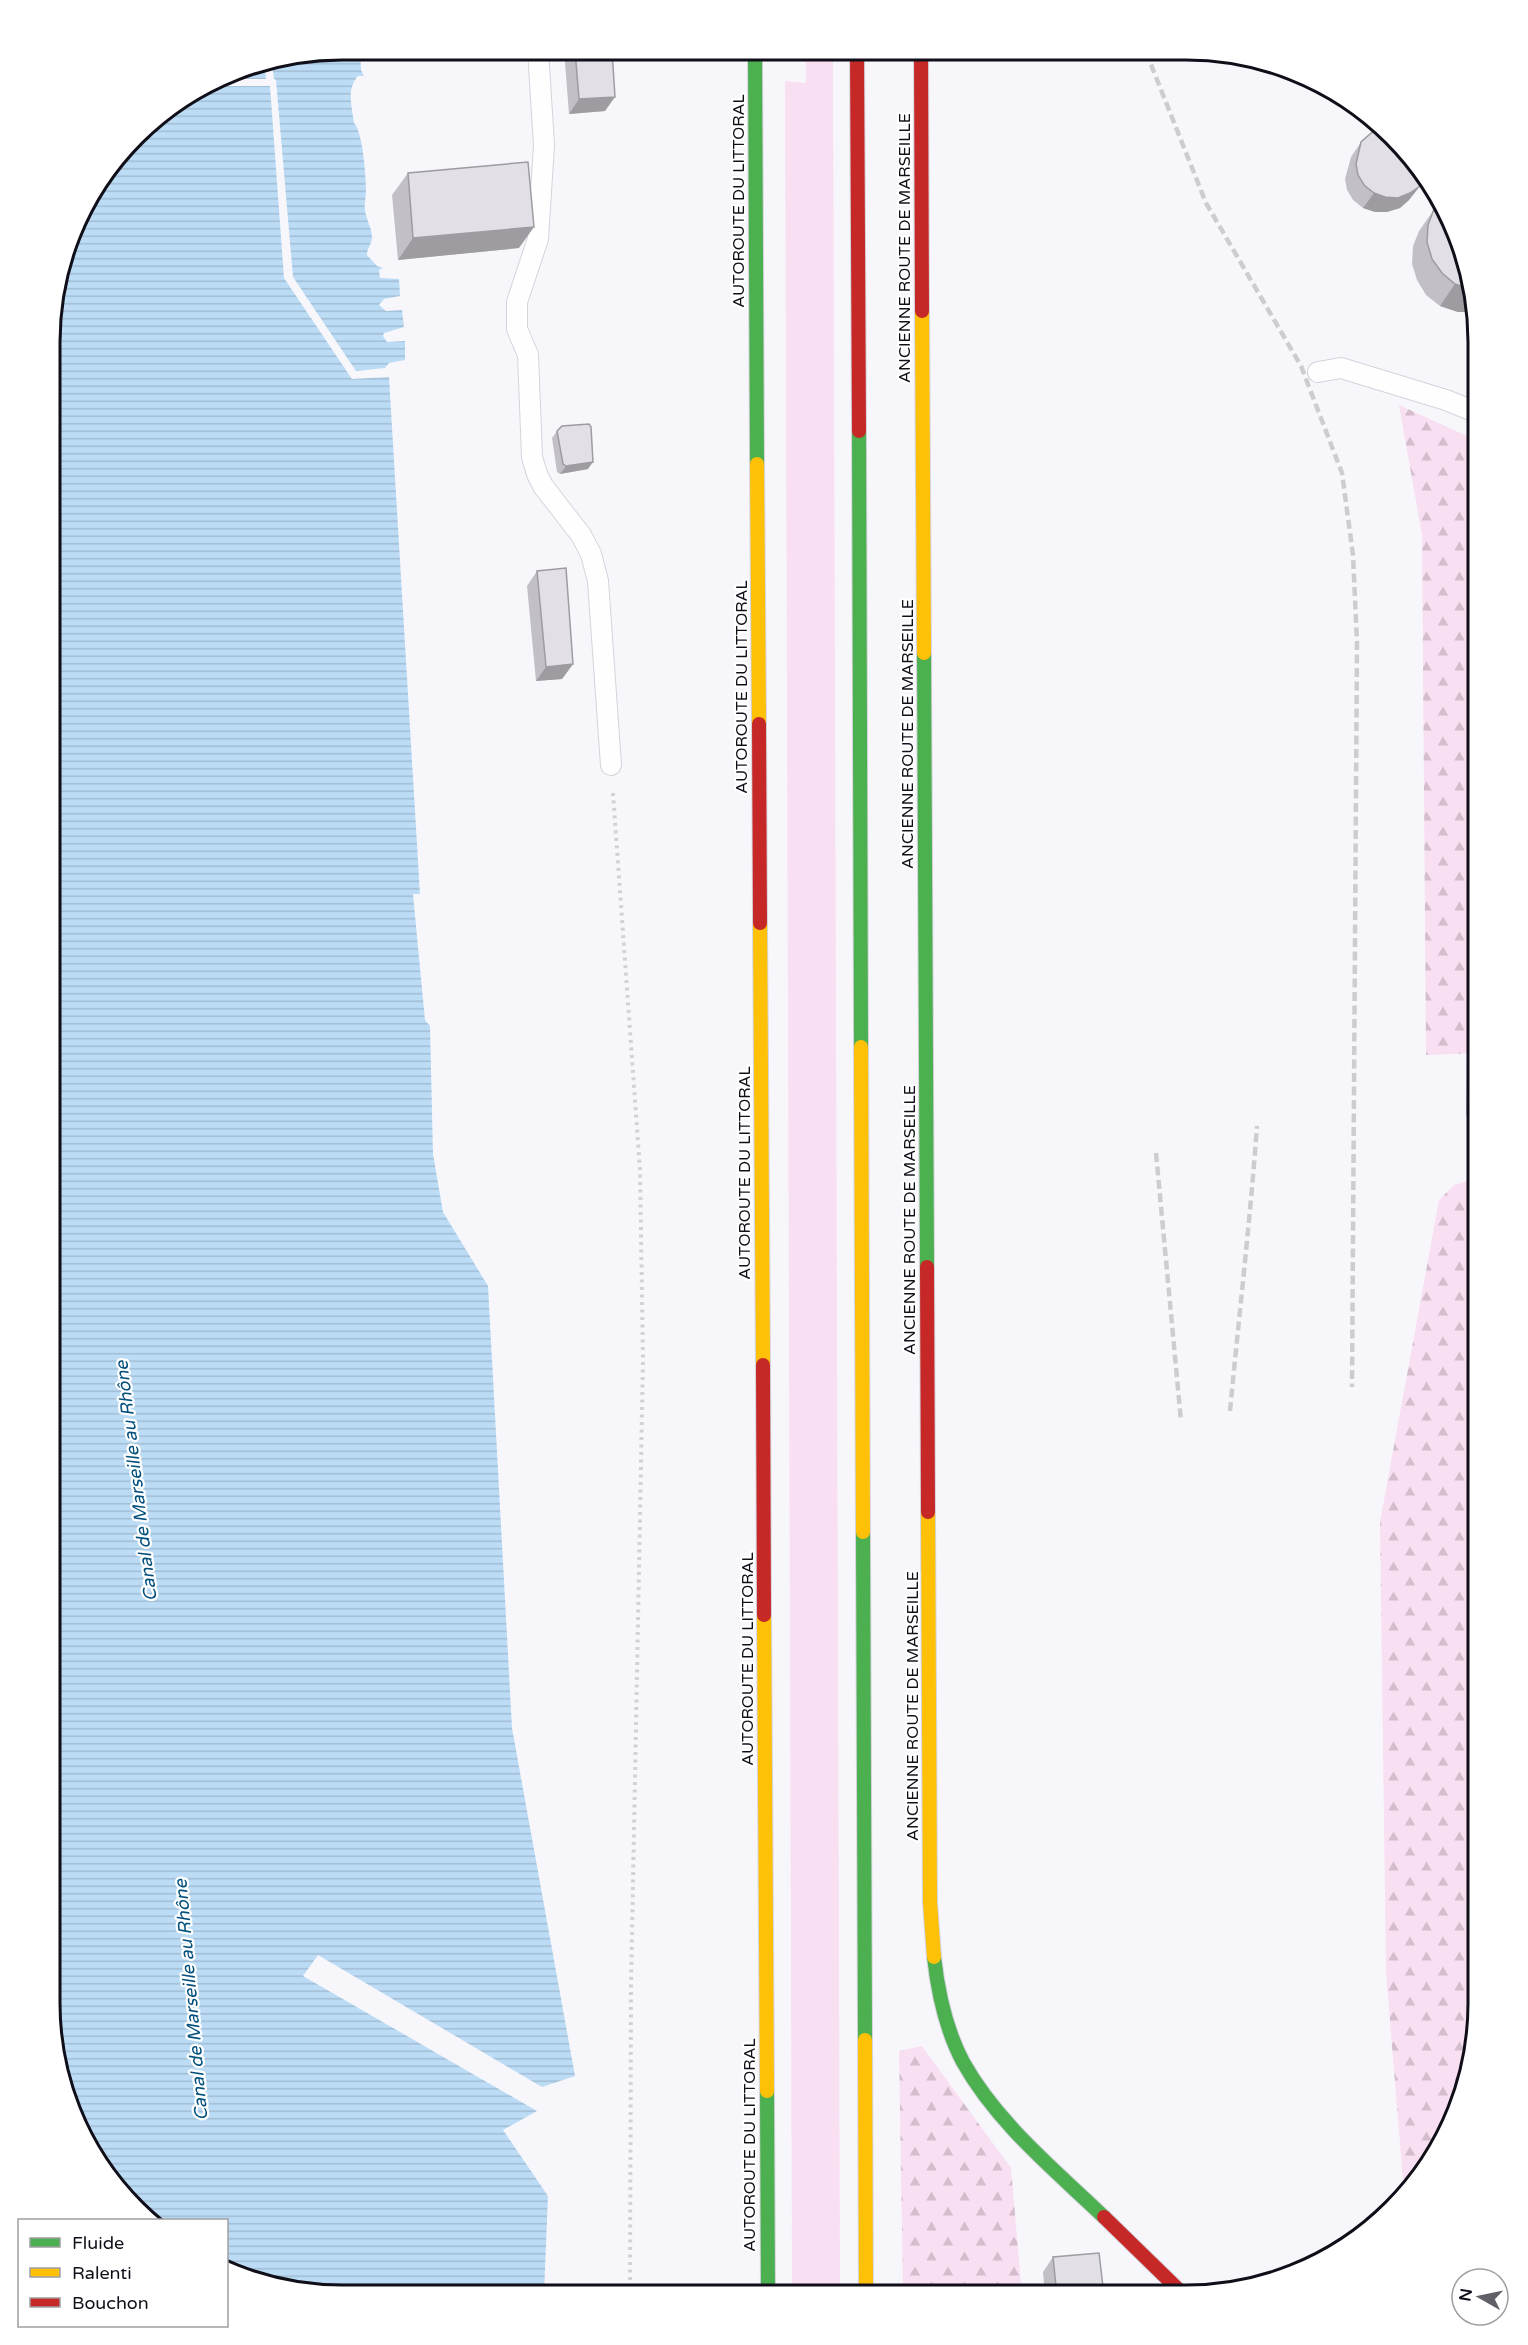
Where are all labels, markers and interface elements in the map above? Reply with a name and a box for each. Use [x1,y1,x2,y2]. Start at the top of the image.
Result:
street label: AUTOROUTE DU LITTORAL [729,94,749,308]
street label: ANCIENNE ROUTE DE MARSEILLE [895,113,915,383]
street label: AUTOROUTE DU LITTORAL [732,580,752,794]
street label: ANCIENNE ROUTE DE MARSEILLE [898,599,918,869]
street label: AUTOROUTE DU LITTORAL [735,1066,755,1280]
street label: ANCIENNE ROUTE DE MARSEILLE [900,1085,920,1355]
water label: Canal de Marseille au Rhône [110,1359,162,1603]
street label: AUTOROUTE DU LITTORAL [738,1552,758,1766]
street label: ANCIENNE ROUTE DE MARSEILLE [903,1571,923,1841]
water label: Canal de Marseille au Rhône [169,1878,213,2122]
street label: AUTOROUTE DU LITTORAL [740,2038,760,2252]
legend [18,2219,228,2327]
text: Fluide [72,2232,124,2254]
text: Ralenti [72,2262,132,2284]
north arrow [1450,2267,1510,2327]
text: N [1455,2287,1477,2303]
text: Bouchon [72,2292,149,2314]

